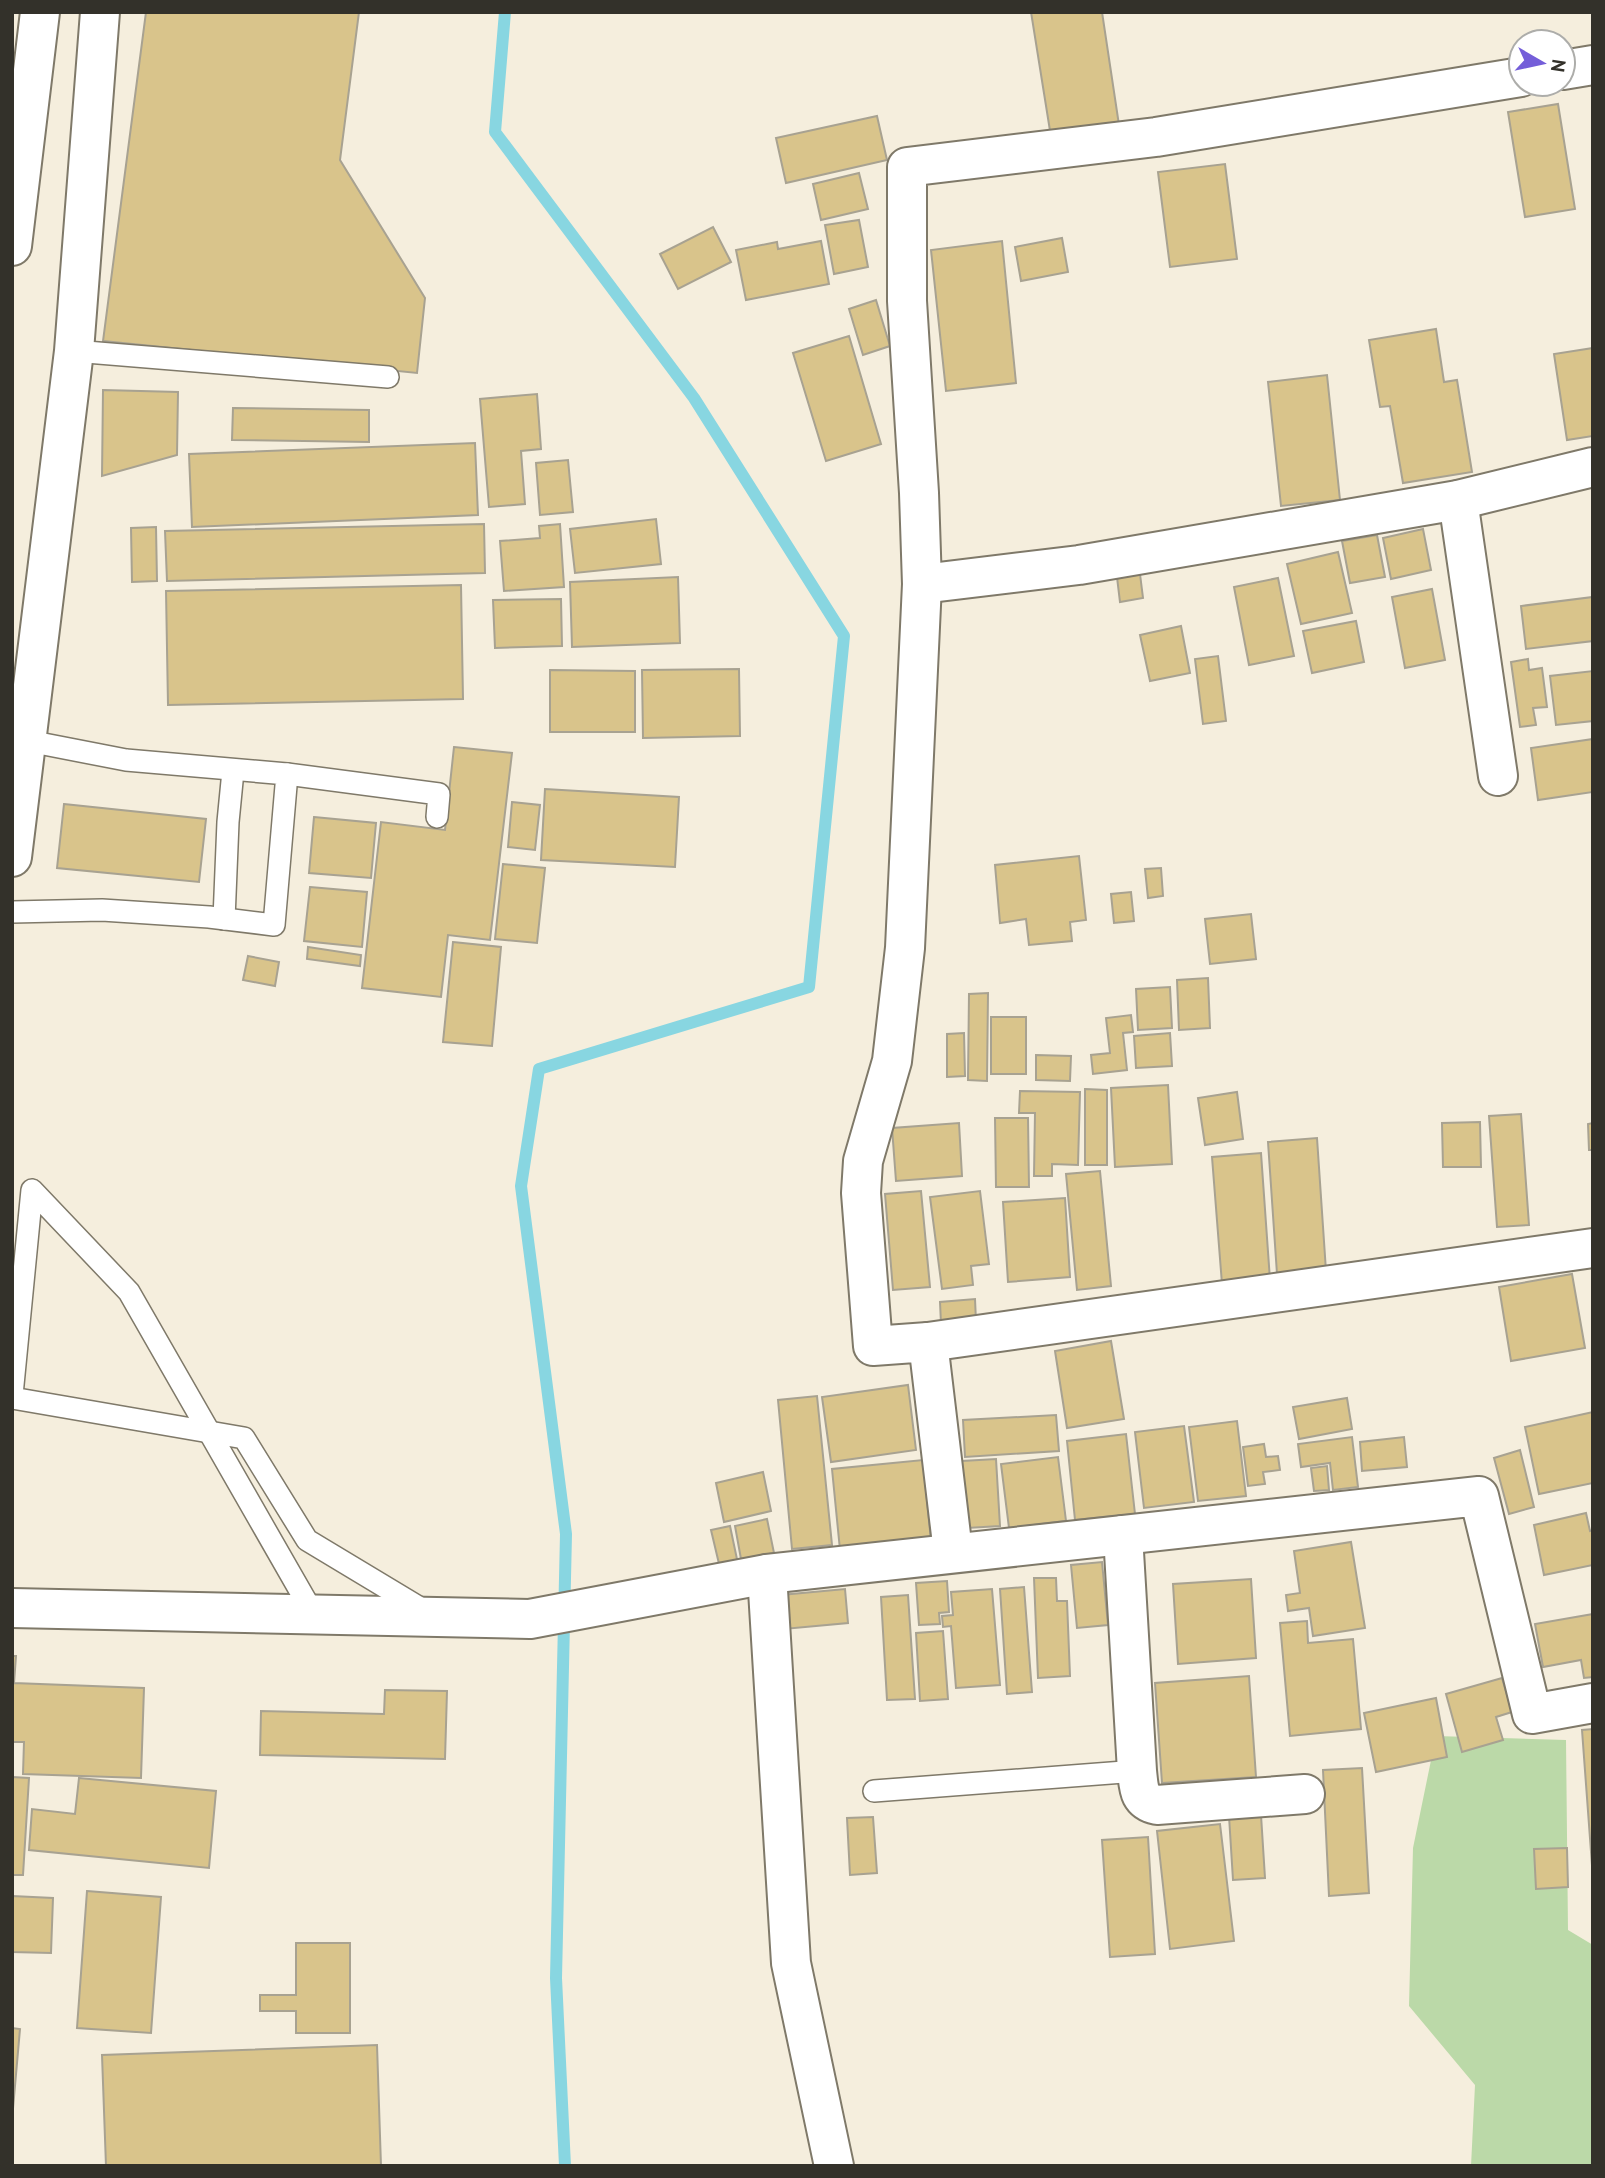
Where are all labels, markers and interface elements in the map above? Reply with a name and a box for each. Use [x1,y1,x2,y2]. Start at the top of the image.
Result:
north arrow [1507,28,1577,98]
text: N [1546,58,1572,74]

